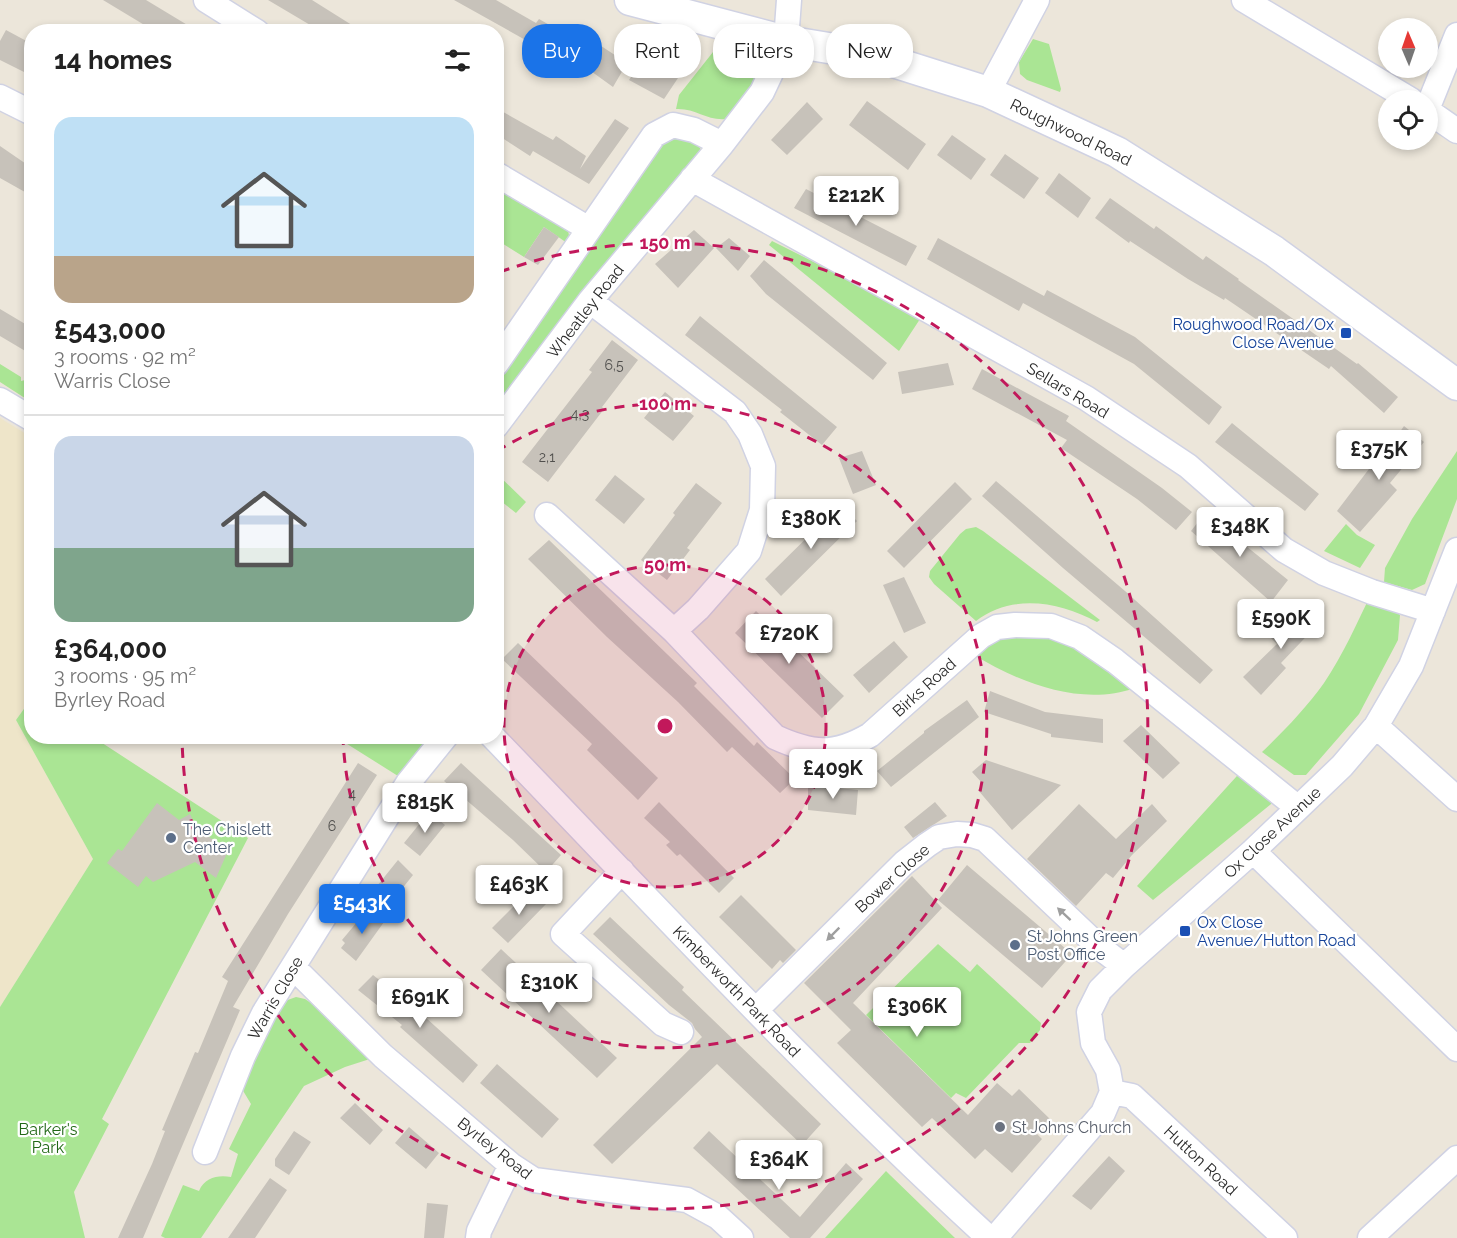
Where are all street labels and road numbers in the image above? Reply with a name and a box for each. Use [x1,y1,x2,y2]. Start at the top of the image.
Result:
street label: Roughwood Road [1007,95,1134,170]
street label: Wheatley Road [543,261,628,362]
street label: Sellars Road [1023,359,1112,422]
street label: Birks Road [889,654,960,721]
street label: Ox Close Avenue [1220,783,1325,882]
street label: Bower Close [851,840,933,917]
street label: Kimberworth Park Road [669,922,804,1061]
street label: Warris Close [244,953,307,1043]
street label: Byrley Road [454,1113,536,1183]
street label: Hutton Road [1160,1122,1241,1199]

